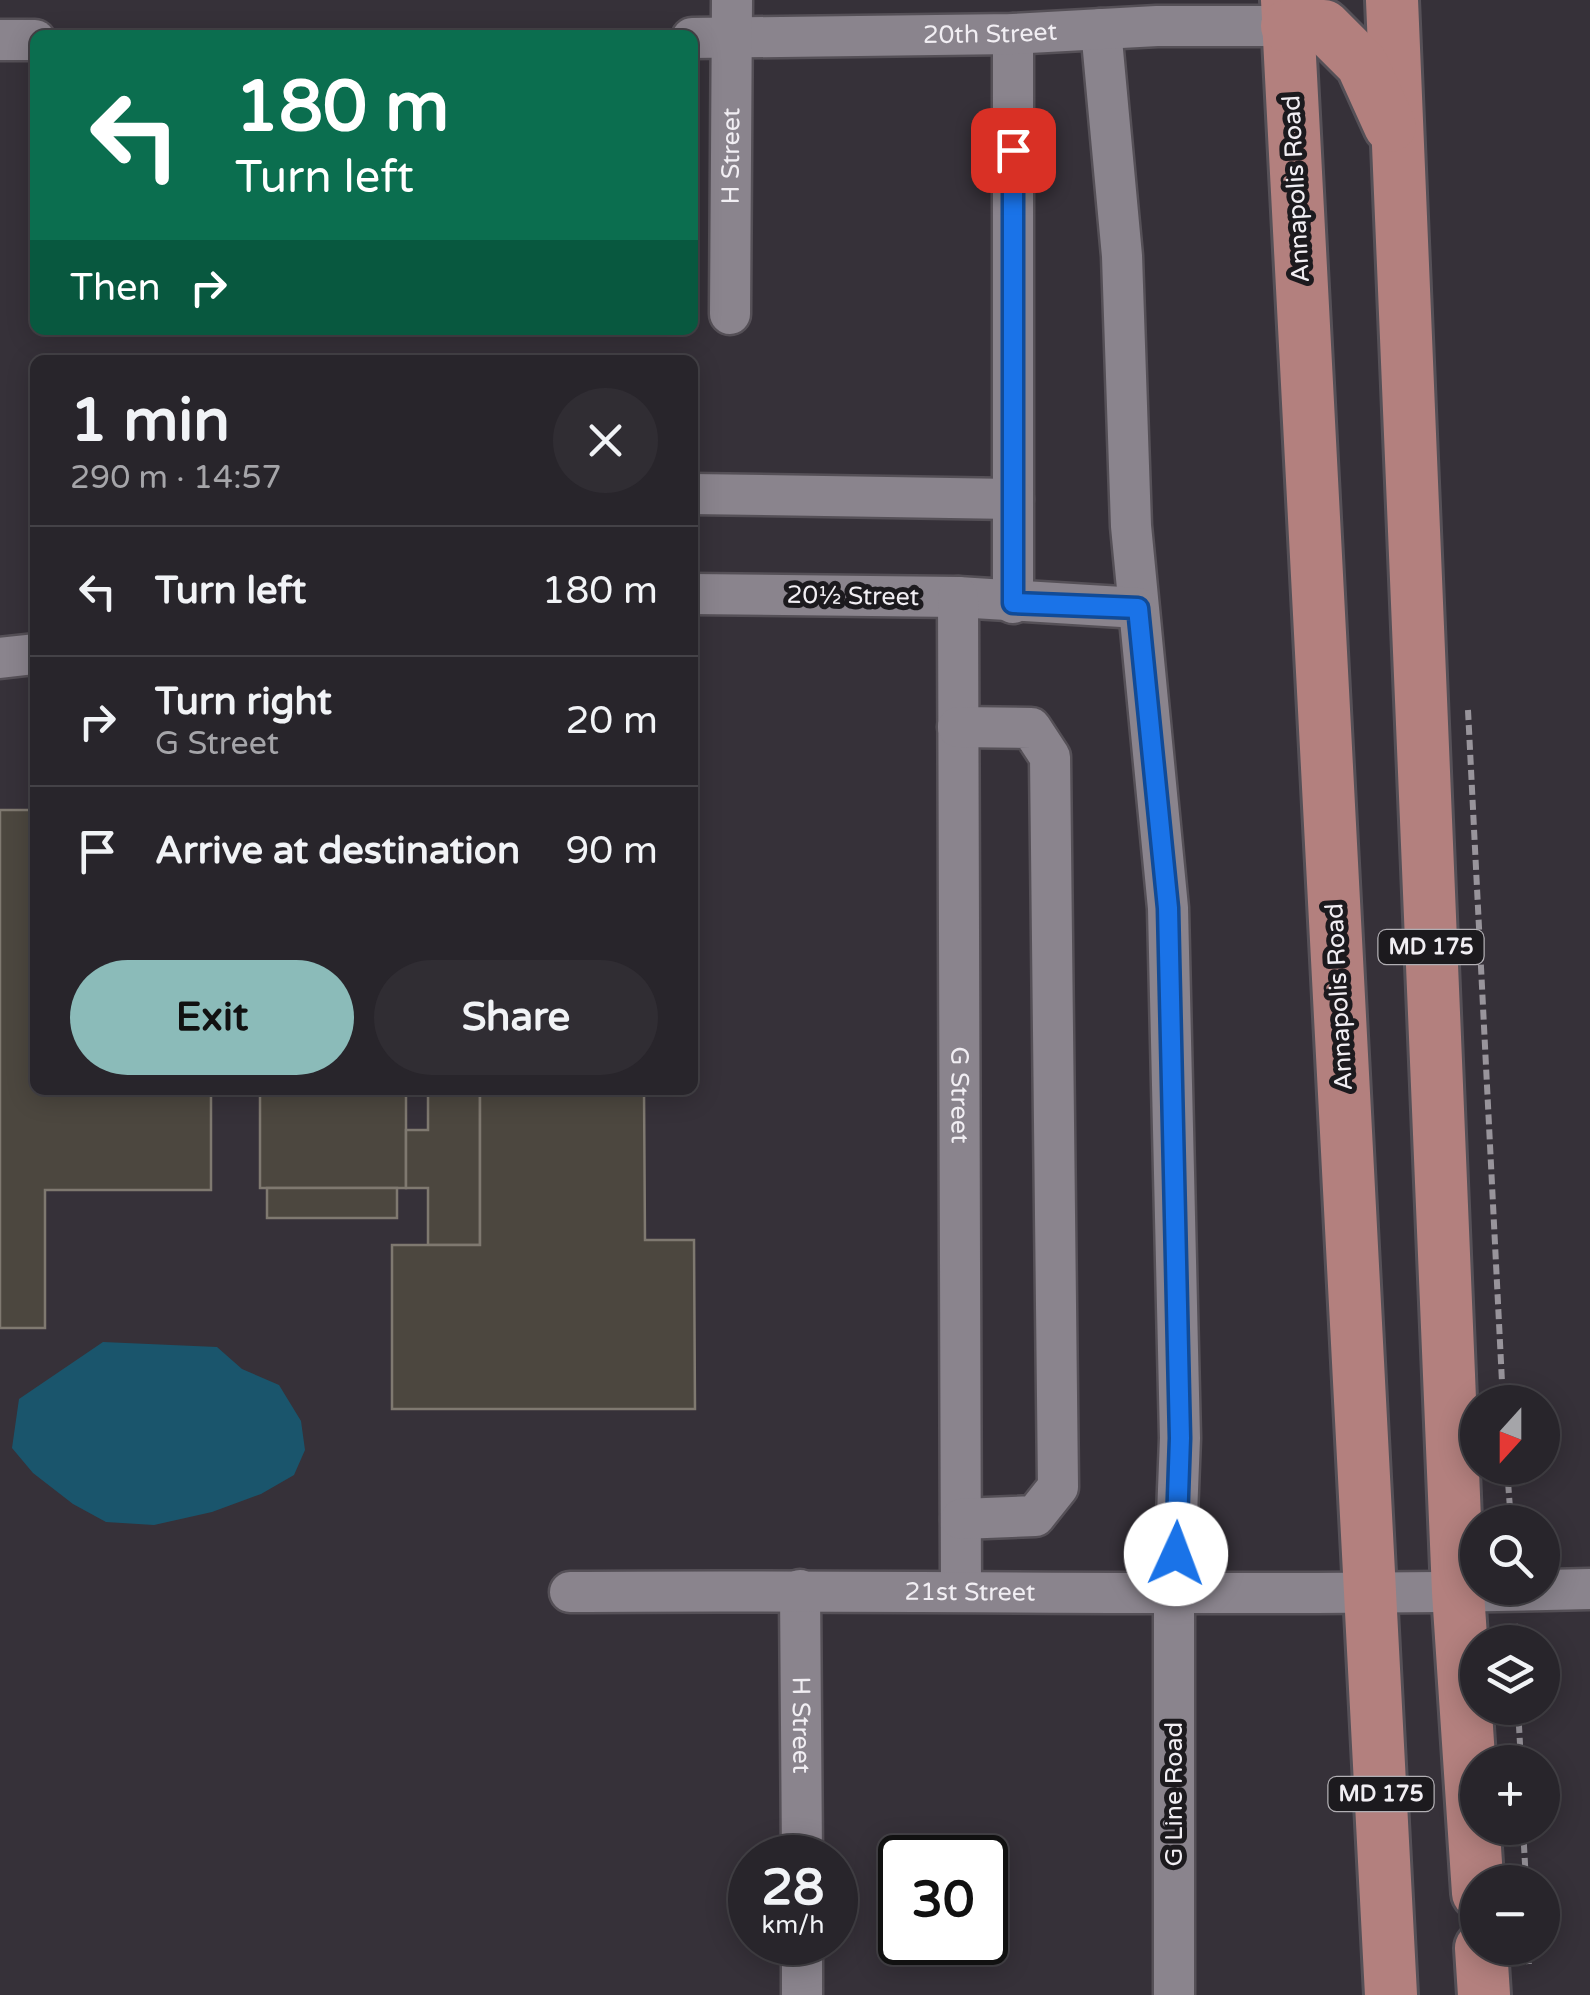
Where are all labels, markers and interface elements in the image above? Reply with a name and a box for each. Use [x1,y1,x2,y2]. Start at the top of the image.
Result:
street label: 20th Street [923,17,1058,50]
text: 180 m [235,66,449,150]
icon: left [70,70,200,200]
street label: Annapolis Road [1276,94,1316,284]
street label: H Street [716,107,746,205]
pin [971,108,1056,193]
icon: arrive [986,123,1041,178]
text: Turn left [235,151,414,205]
icon: right [181,260,236,315]
text: Then [70,265,161,311]
text: 1 min [70,385,230,457]
button: close [553,388,658,493]
text: 290 m · 14:57 [70,459,282,497]
icon: left [70,564,125,619]
text: Turn left [155,568,306,614]
text: 180 m [542,568,658,614]
street label: 20½ Street [786,580,920,612]
text: Turn right [155,679,332,725]
icon: right [70,694,125,749]
text: 20 m [566,698,658,744]
text: G Street [155,725,279,763]
icon: arrive [70,824,125,879]
text: Arrive at destination [155,828,520,874]
text: 90 m [566,828,658,874]
street label: Annapolis Road [1319,902,1359,1092]
road number: MD 175 [1378,930,1484,964]
button: Exit [70,960,354,1075]
button: Share [374,960,658,1075]
street label: G Street [944,1046,975,1144]
north arrow [1460,1385,1560,1485]
map controls [1460,1385,1560,1965]
position arrow [1124,1502,1228,1606]
button: search [1460,1505,1560,1605]
street label: 21st Street [904,1577,1036,1608]
button: layers [1460,1625,1560,1725]
street label: H Street [786,1676,816,1774]
street label: G Line Road [1159,1722,1189,1866]
button: + [1460,1745,1560,1845]
road number: MD 175 [1328,1777,1434,1811]
speed limit sign: 30 [878,1835,1008,1965]
text: 28 [762,1858,824,1918]
button: − [1460,1865,1560,1965]
text: km/h [762,1910,824,1940]

